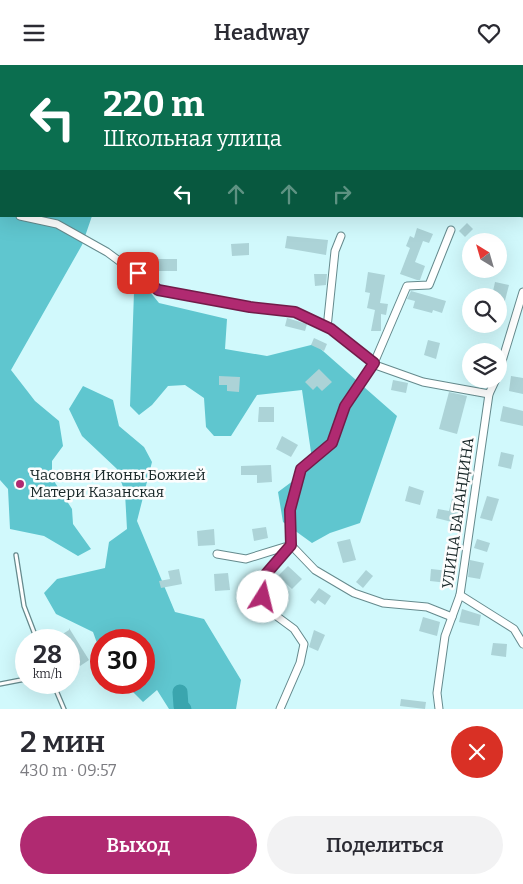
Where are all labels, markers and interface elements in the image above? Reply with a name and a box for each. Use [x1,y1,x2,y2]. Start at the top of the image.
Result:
icon: menu [20,19,48,47]
text: Headway [214,19,309,46]
icon: heart [475,19,503,47]
text: 220 m [103,83,204,125]
icon: left [20,85,85,150]
text: Школьная улица [103,125,282,152]
icon: left [169,180,197,208]
icon: ahead [222,180,250,208]
icon: ahead [275,180,303,208]
icon: right [328,180,356,208]
north arrow [462,233,508,277]
map controls [462,233,507,388]
pin [117,252,159,294]
icon: arrive [124,259,152,287]
button: search [462,288,507,333]
button: layers [462,343,507,388]
street label: УЛИЦА БАЛАНДИНА [438,436,478,590]
place label: Часовня Иконы Божией Матери Казанская [30,466,206,501]
marker: Часовня Иконы Божией Матери Казанская [14,478,26,490]
position arrow [236,570,288,622]
speed limit sign: 30 [90,629,155,694]
text: 28 [33,640,62,670]
text: km/h [33,667,62,681]
text: 2 мин [20,724,105,760]
button: close [451,726,503,778]
text: 430 m · 09:57 [20,761,116,780]
button: Выход [20,816,257,874]
button: Поделиться [267,816,503,874]

